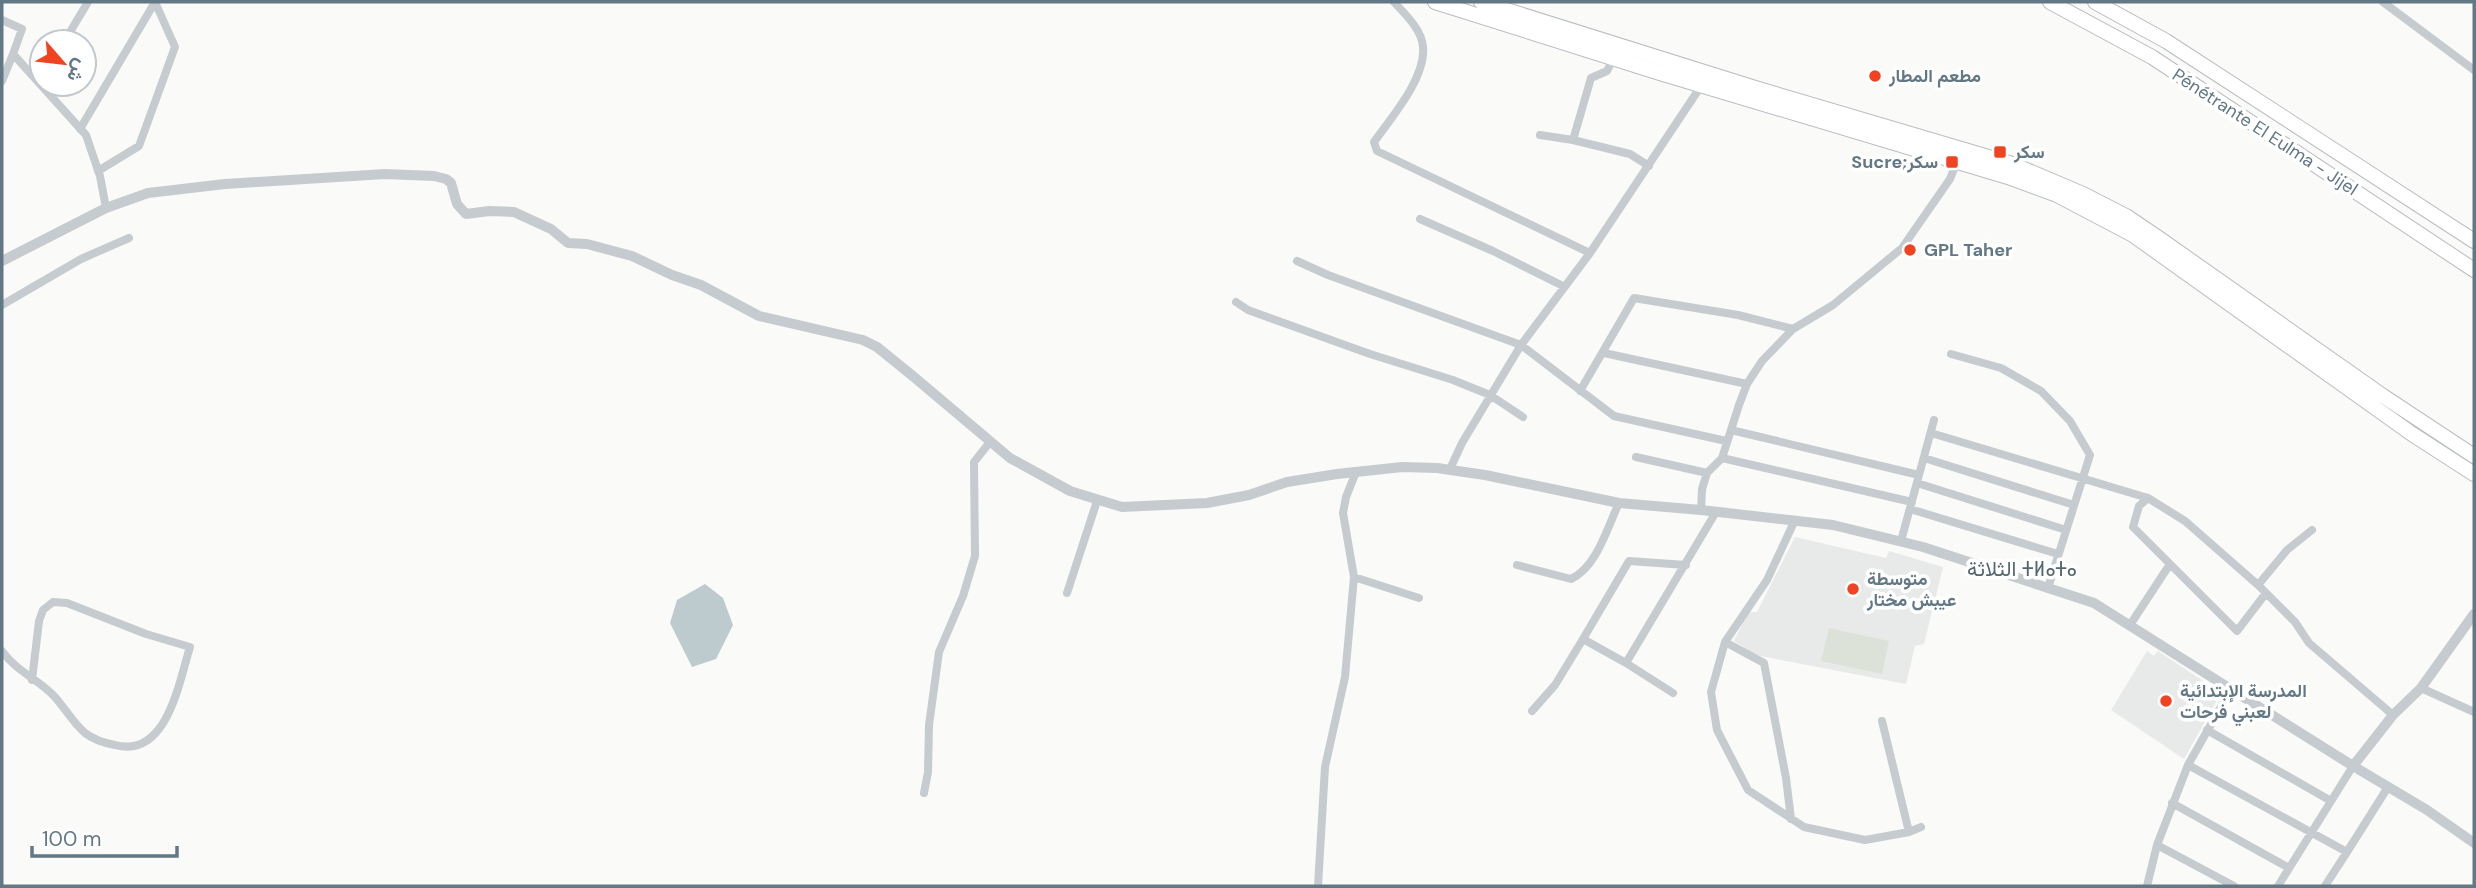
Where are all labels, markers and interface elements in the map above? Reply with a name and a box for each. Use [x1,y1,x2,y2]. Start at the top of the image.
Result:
north arrow [28,28,98,98]
text: ش [61,55,94,87]
street label: Pénétrante El Eulma - Jijel [2168,63,2362,201]
place label: مطعم المطار [1888,64,1981,88]
marker: مطعم المطار [1867,68,1883,84]
place label: سكر [2013,140,2045,164]
marker: سكر [1992,144,2008,160]
place label: Sucre;سكر [1851,150,1938,174]
marker: Sucre;سكر [1944,154,1960,170]
place label: GPL Taher [1924,238,2012,262]
marker: GPL Taher [1902,242,1918,258]
district label: الثلاثة ⵜⵍⴰⵜⴰ [1967,555,2077,583]
place label: متوسطة عيبش مختار [1866,567,1956,612]
marker: متوسطة عيبش مختار [1845,581,1861,597]
place label: المدرسة الإبتدائية لعبني فرحات [2180,679,2307,727]
marker: المدرسة الإبتدائية لعبني فرحات [2158,693,2174,709]
scale bar [32,814,177,858]
text: 100 m [42,825,102,853]

